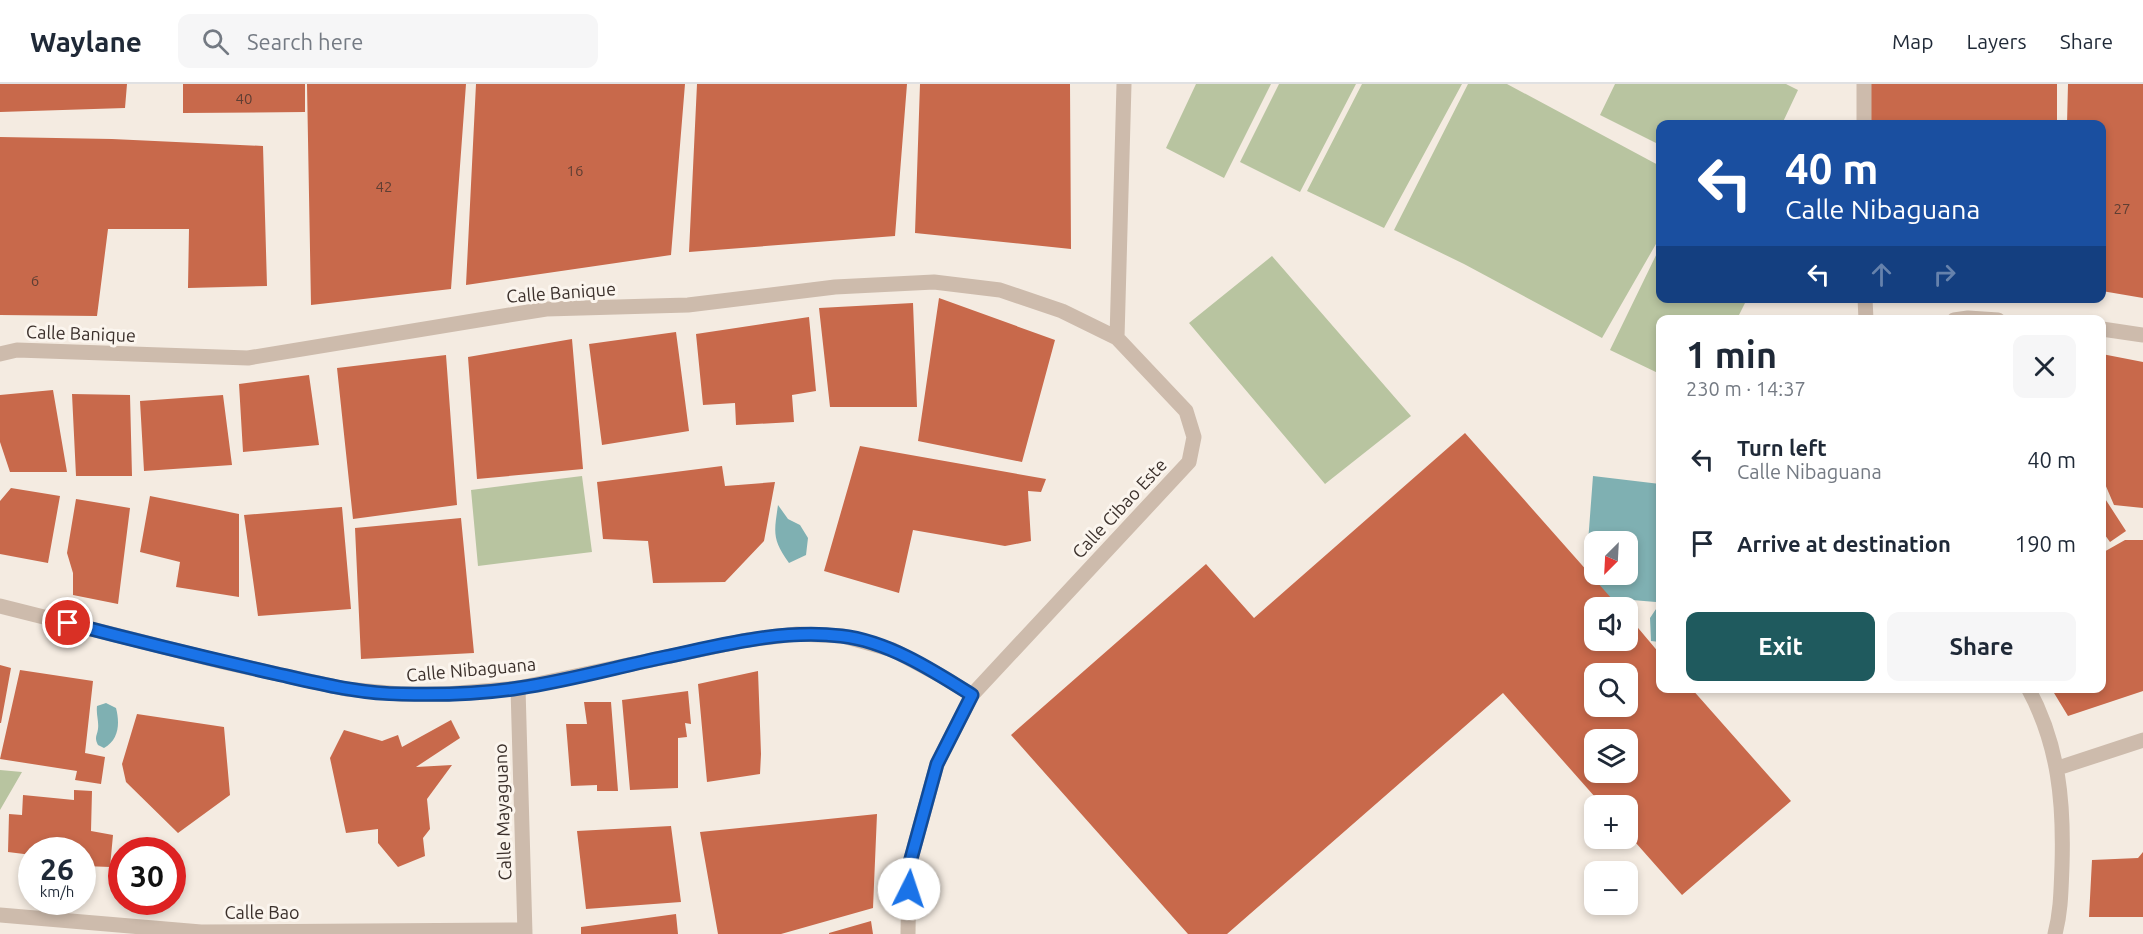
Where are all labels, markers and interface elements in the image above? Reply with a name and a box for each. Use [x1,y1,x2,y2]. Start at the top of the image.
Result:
search box [178,14,598,68]
icon: search [199,25,232,58]
text: Waylane [30,26,142,57]
text: Search here [247,29,363,54]
text: Map [1892,29,1933,53]
text: Layers [1966,29,2027,53]
text: Share [2060,29,2113,53]
house number: 40 [236,90,252,107]
icon: left [1686,144,1764,222]
text: 40 m [1785,145,1879,192]
house number: 16 [567,162,583,179]
house number: 42 [376,178,392,195]
text: Calle Nibaguana [1785,194,1980,224]
house number: 27 [2114,200,2130,217]
icon: left [1802,258,1835,291]
icon: ahead [1865,258,1898,291]
icon: right [1928,258,1961,291]
house number: 6 [31,272,39,289]
street label: Calle Banique [505,278,617,306]
street label: Calle Banique [26,321,136,345]
text: 1 min [1686,334,1777,375]
button: close [2013,335,2076,398]
text: 230 m · 14:37 [1686,377,1806,400]
text: Turn left [1737,435,1827,460]
icon: left [1686,443,1719,476]
text: 40 m [2027,447,2076,472]
street label: Calle Cibao Este [1068,454,1170,562]
text: Calle Nibaguana [1737,460,1882,483]
icon: arrive [1686,527,1719,560]
north arrow [1584,531,1638,585]
map controls [1584,531,1638,915]
text: Arrive at destination [1737,531,1951,556]
text: 190 m [2015,531,2076,556]
pin [42,597,93,648]
button: sound [1584,597,1638,651]
icon: arrive [51,606,84,639]
button: Exit [1686,612,1875,681]
button: Share [1887,612,2076,681]
street label: Calle Nibaguana [405,653,537,685]
button: search [1584,663,1638,717]
button: layers [1584,729,1638,783]
street label: Calle Mayaguano [490,743,514,881]
button: + [1584,795,1638,849]
speed limit sign: 30 [108,837,186,915]
text: 26 [40,852,74,886]
position arrow [877,857,941,921]
button: − [1584,861,1638,915]
text: km/h [40,883,74,900]
street label: Calle Bao [224,902,300,922]

